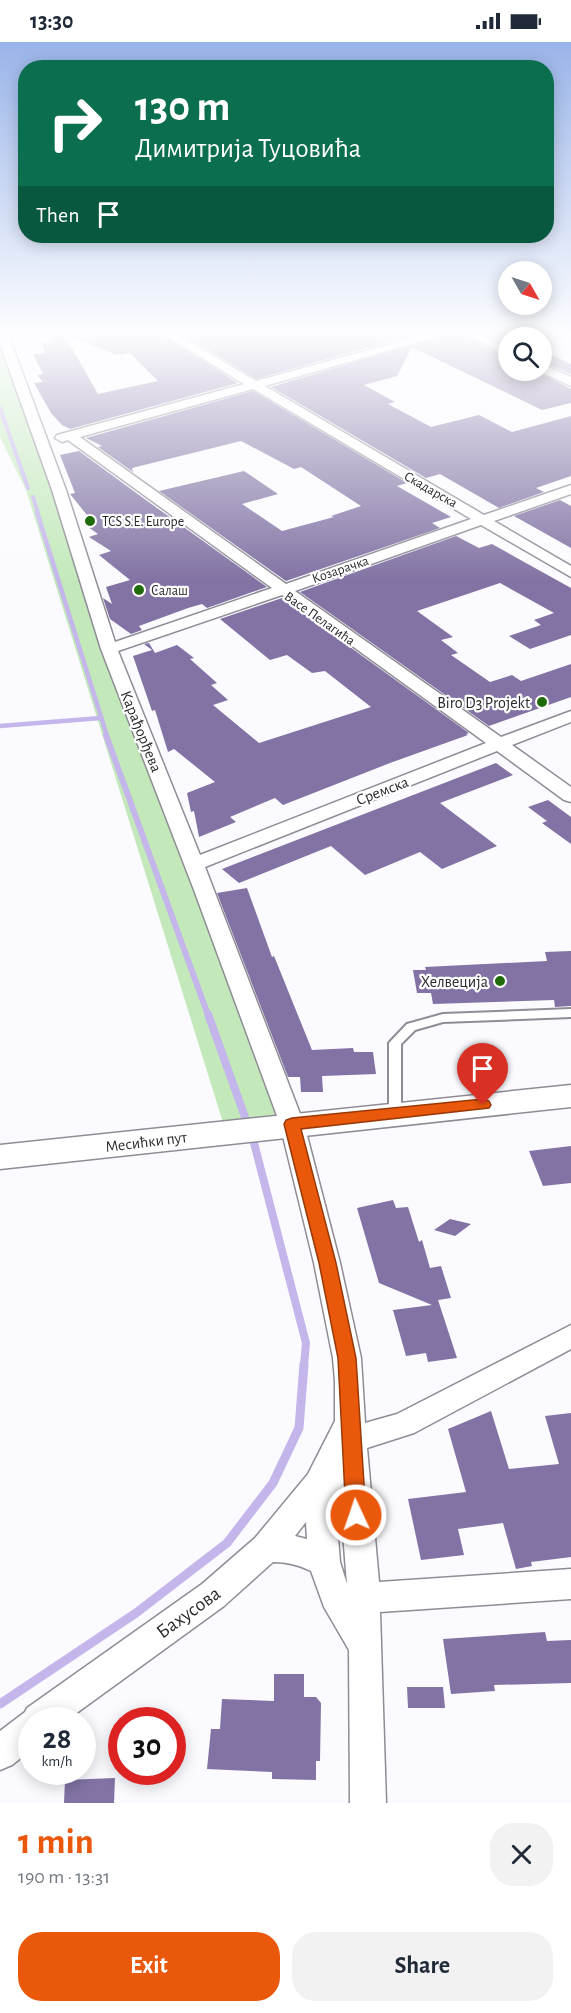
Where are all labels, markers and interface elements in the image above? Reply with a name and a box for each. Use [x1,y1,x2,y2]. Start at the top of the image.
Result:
text: 13:30 [30,10,73,32]
icon: right [36,84,114,162]
text: 130 m [135,86,230,128]
text: Димитрија Туцовића [135,135,361,162]
icon: arrive [92,198,125,231]
text: Then [36,204,80,226]
north arrow [498,261,552,315]
map controls [498,261,552,381]
button: search [498,327,552,381]
street label: Скадарска [402,469,460,511]
marker: TCS S.E. Europe [83,514,97,528]
place label: TCS S.E. Europe [102,515,184,529]
street label: Козарачка [310,554,371,586]
marker: Салаш [132,583,146,597]
place label: Салаш [151,584,188,598]
street label: Васе Пелагића [281,589,358,649]
street label: Карађорђева [117,688,165,775]
place label: Biro D3 Projekt [437,695,530,712]
marker: Biro D3 Projekt [535,695,549,709]
street label: Сремска [354,774,411,808]
place label: Хелвеција [421,974,488,991]
marker: Хелвеција [493,974,507,988]
pin [457,1043,508,1105]
icon: arrive [466,1052,499,1085]
street label: Месићки пут [104,1129,188,1156]
position arrow [324,1483,388,1547]
street label: Бахусова [153,1583,224,1643]
speed limit sign: 30 [108,1707,186,1785]
text: 28 [43,1724,71,1754]
text: km/h [42,1754,72,1769]
button: close [490,1823,553,1886]
text: 1 min [18,1824,94,1860]
text: 190 m · 13:31 [18,1867,110,1887]
button: Exit [18,1932,280,2001]
button: Share [292,1932,553,2001]

